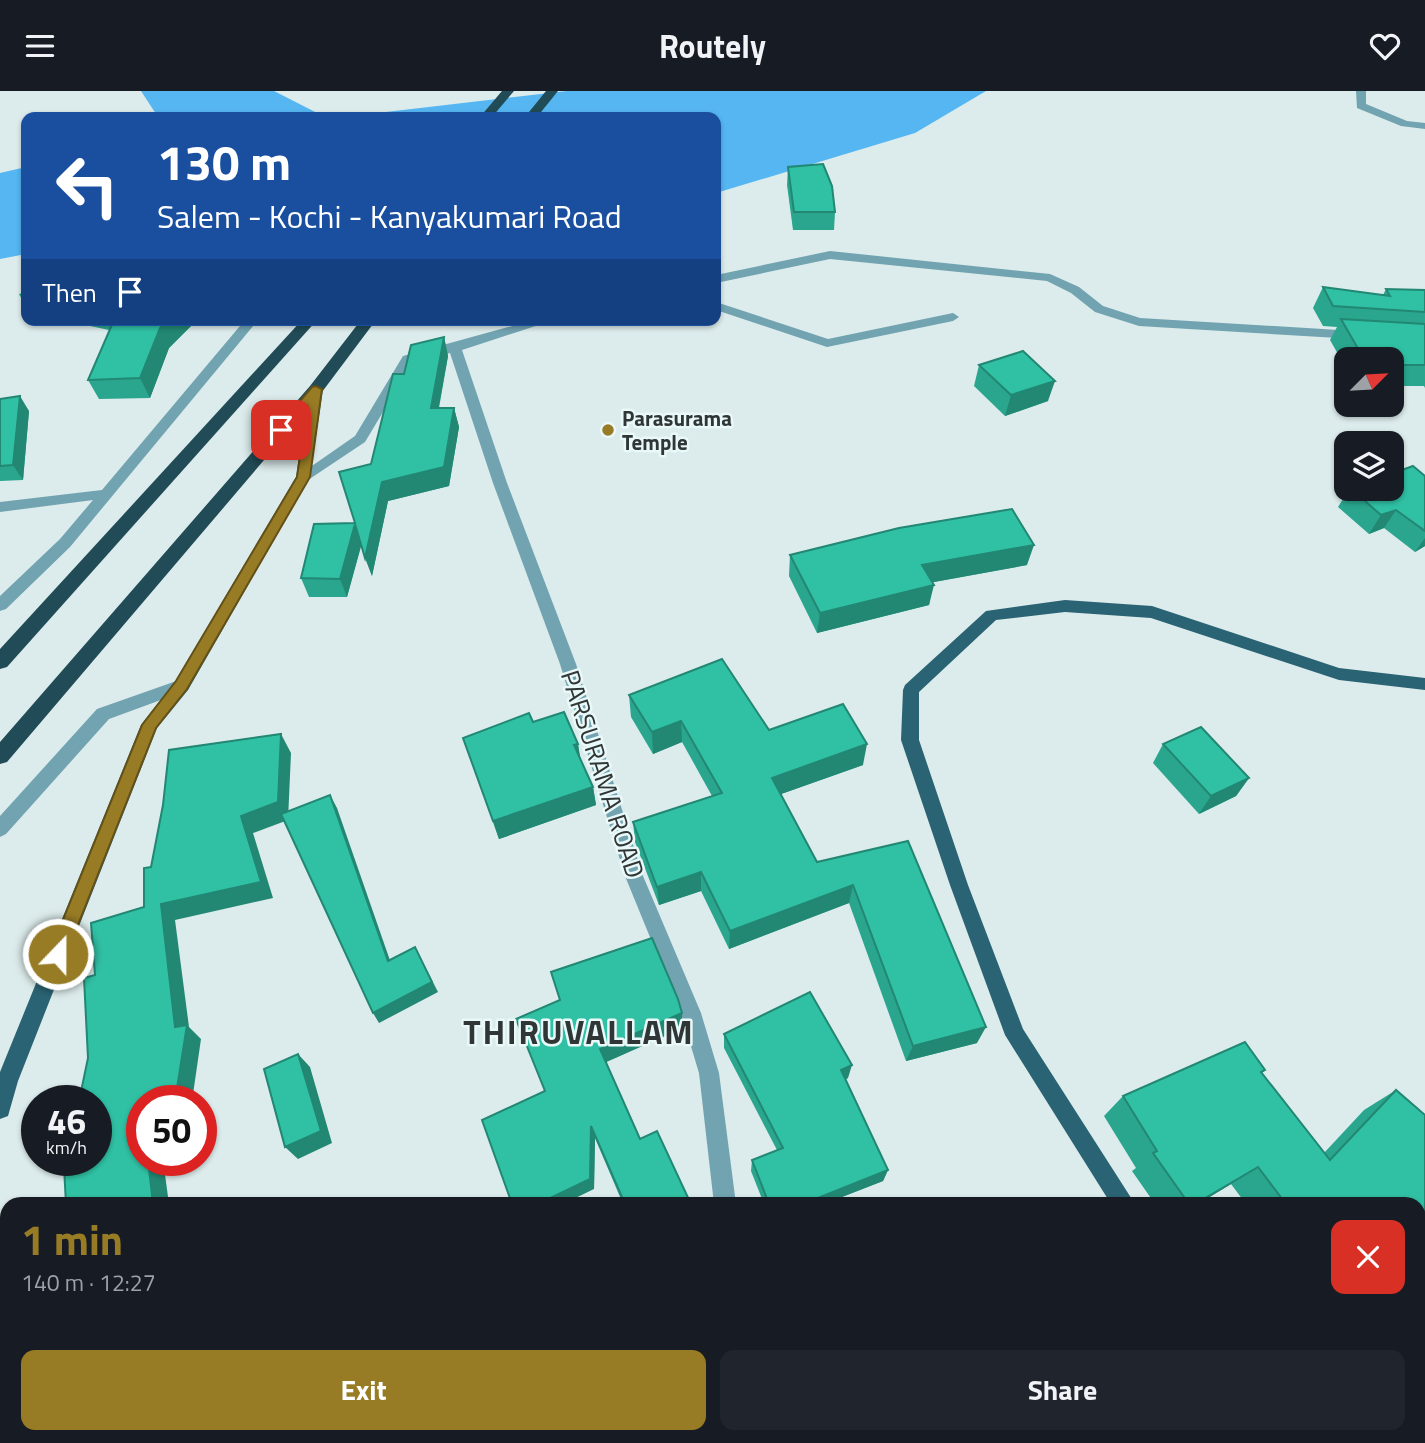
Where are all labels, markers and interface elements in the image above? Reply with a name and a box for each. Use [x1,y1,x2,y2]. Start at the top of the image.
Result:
text: Routely [659,22,766,70]
icon: menu [21,27,59,65]
icon: heart [1366,27,1404,65]
text: 130 m [157,124,291,199]
icon: left [42,140,133,231]
text: Salem - Kochi - Kanyakumari Road [157,192,622,240]
text: Then [42,273,97,312]
icon: arrive [111,273,149,311]
north arrow [1334,347,1404,417]
map controls [1334,347,1404,501]
pin [251,400,311,460]
place label: Parasurama Temple [622,402,732,458]
icon: arrive [262,411,300,449]
marker: Parasurama Temple [600,422,616,438]
button: layers [1334,431,1404,501]
street label: PARSURAMA ROAD [551,665,655,883]
position arrow [21,917,95,991]
district label: THIRUVALLAM [463,1007,695,1057]
speed limit sign: 50 [126,1085,217,1176]
text: 46 [47,1094,86,1148]
text: km/h [46,1134,87,1161]
text: 1 min [21,1207,123,1271]
button: close [1331,1220,1405,1294]
text: 140 m · 12:27 [21,1265,156,1300]
button: Exit [21,1350,706,1430]
button: Share [720,1350,1405,1430]

